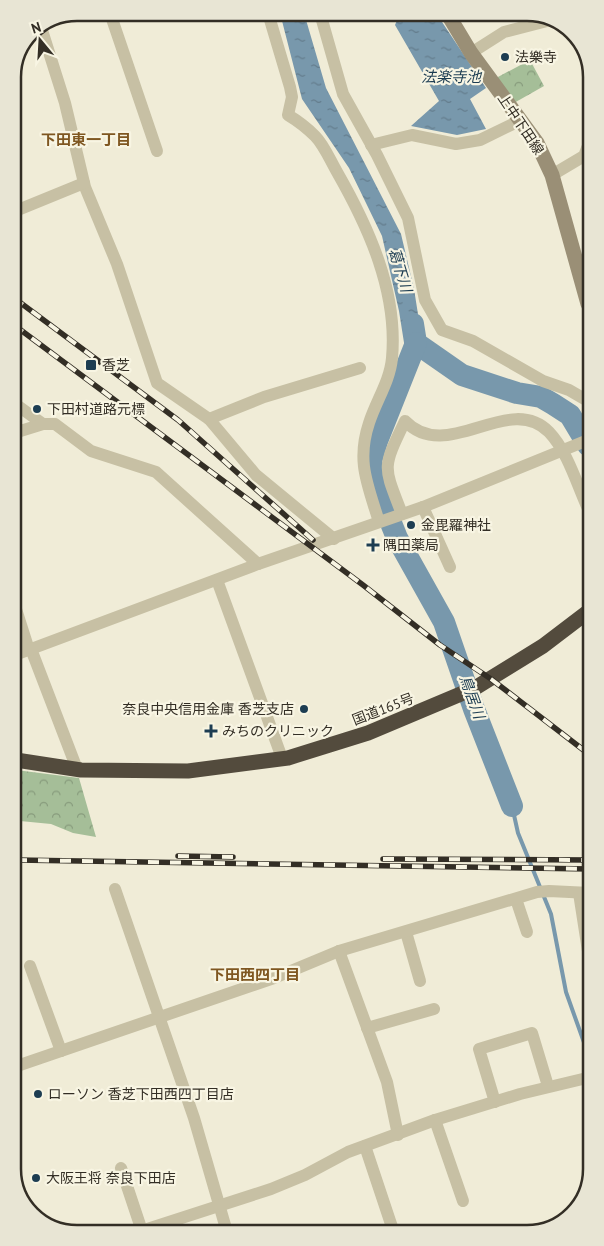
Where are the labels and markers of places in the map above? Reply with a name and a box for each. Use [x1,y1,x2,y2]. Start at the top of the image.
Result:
place label: 法樂寺 [515,48,557,66]
marker: 法樂寺 [499,51,511,63]
place label: 香芝 [102,356,130,374]
marker: 香芝 [84,358,98,372]
place label: 下田村道路元標 [47,400,145,418]
marker: 下田村道路元標 [31,403,43,415]
place label: 金毘羅神社 [421,516,491,534]
marker: 金毘羅神社 [405,519,417,531]
place label: 隅田薬局 [383,536,439,554]
marker: 隅田薬局 [367,539,379,551]
place label: 奈良中央信用金庫 香芝支店 [122,700,294,718]
marker: 奈良中央信用金庫 香芝支店 [298,703,310,715]
place label: みちのクリニック [222,722,334,740]
marker: みちのクリニック [204,724,218,738]
place label: ローソン 香芝下田西四丁目店 [48,1085,234,1103]
marker: ローソン 香芝下田西四丁目店 [32,1088,44,1100]
place label: 大阪王将 奈良下田店 [46,1169,176,1187]
marker: 大阪王将 奈良下田店 [30,1172,42,1184]

